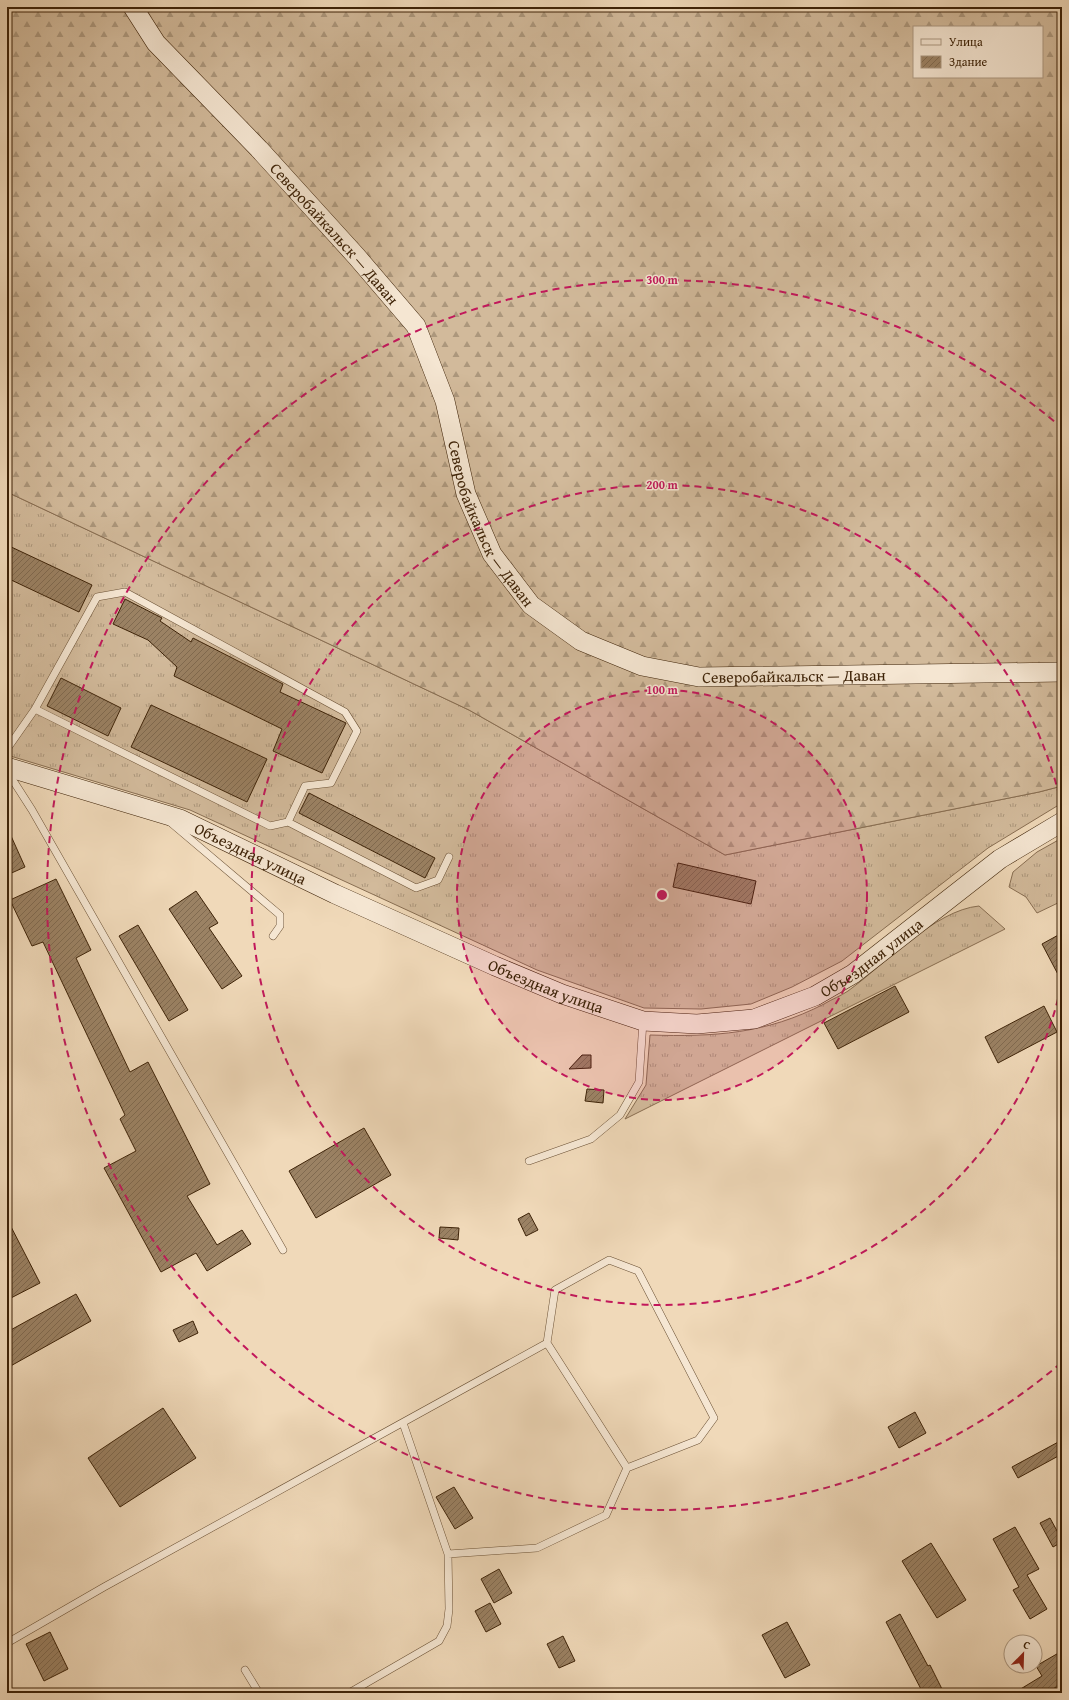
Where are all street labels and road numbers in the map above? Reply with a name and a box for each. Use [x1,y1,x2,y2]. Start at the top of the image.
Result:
street label: Северобайкальск — Даван [265,157,405,310]
street label: Северобайкальск — Даван [442,438,540,612]
street label: Северобайкальск — Даван [702,662,886,689]
street label: Объездная улица [190,816,311,891]
street label: Объездная улица [815,912,928,1003]
street label: Объездная улица [484,952,607,1019]

